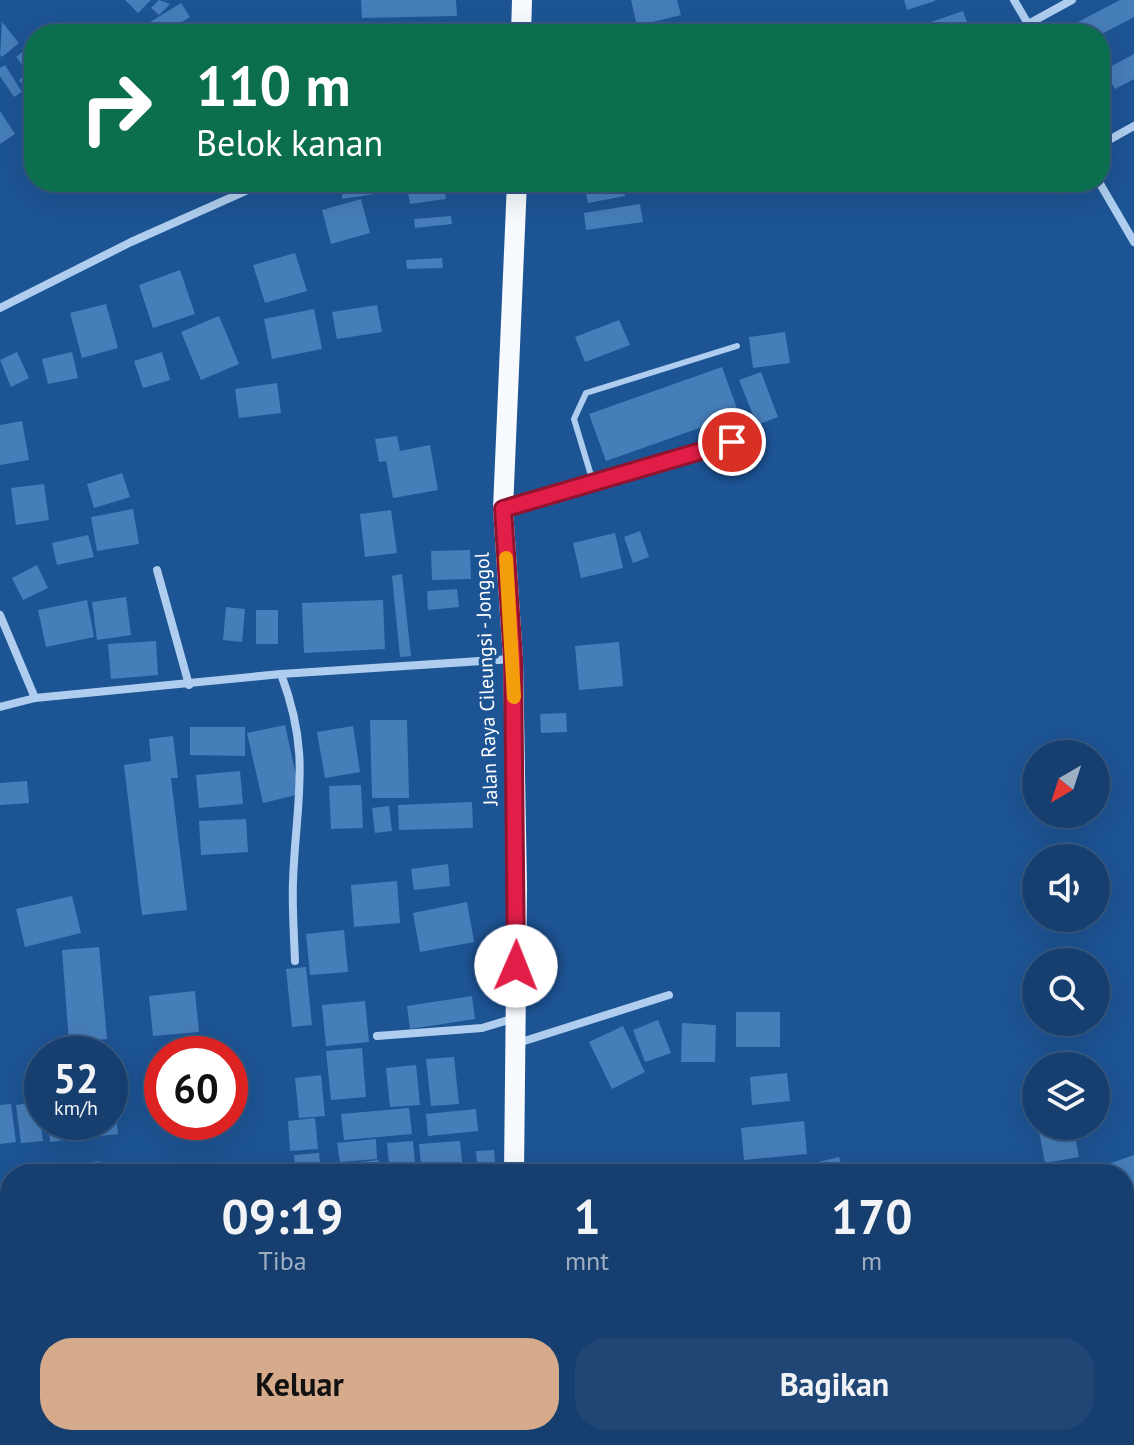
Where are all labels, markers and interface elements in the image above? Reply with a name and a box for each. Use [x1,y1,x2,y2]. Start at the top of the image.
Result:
text: 110 m [196,49,351,121]
icon: right [64,56,168,160]
text: Belok kanan [196,119,383,166]
pin [698,408,766,476]
icon: arrive [710,420,754,464]
street label: Jalan Raya Cileungsi - Jonggol [469,552,503,807]
north arrow [1022,740,1110,828]
map controls [1022,740,1110,1140]
button: sound [1022,844,1110,932]
position arrow [474,924,558,1008]
button: search [1022,948,1110,1036]
speed limit sign: 60 [144,1036,248,1140]
text: 52 [53,1052,99,1104]
button: layers [1022,1052,1110,1140]
text: km/h [54,1095,98,1121]
text: 09:19 [222,1185,343,1247]
text: 1 [573,1185,601,1247]
text: 170 [831,1185,912,1247]
text: Tiba [258,1244,307,1277]
text: mnt [565,1244,609,1277]
text: m [861,1244,882,1277]
button: Keluar [40,1338,559,1430]
button: Bagikan [575,1338,1094,1430]

